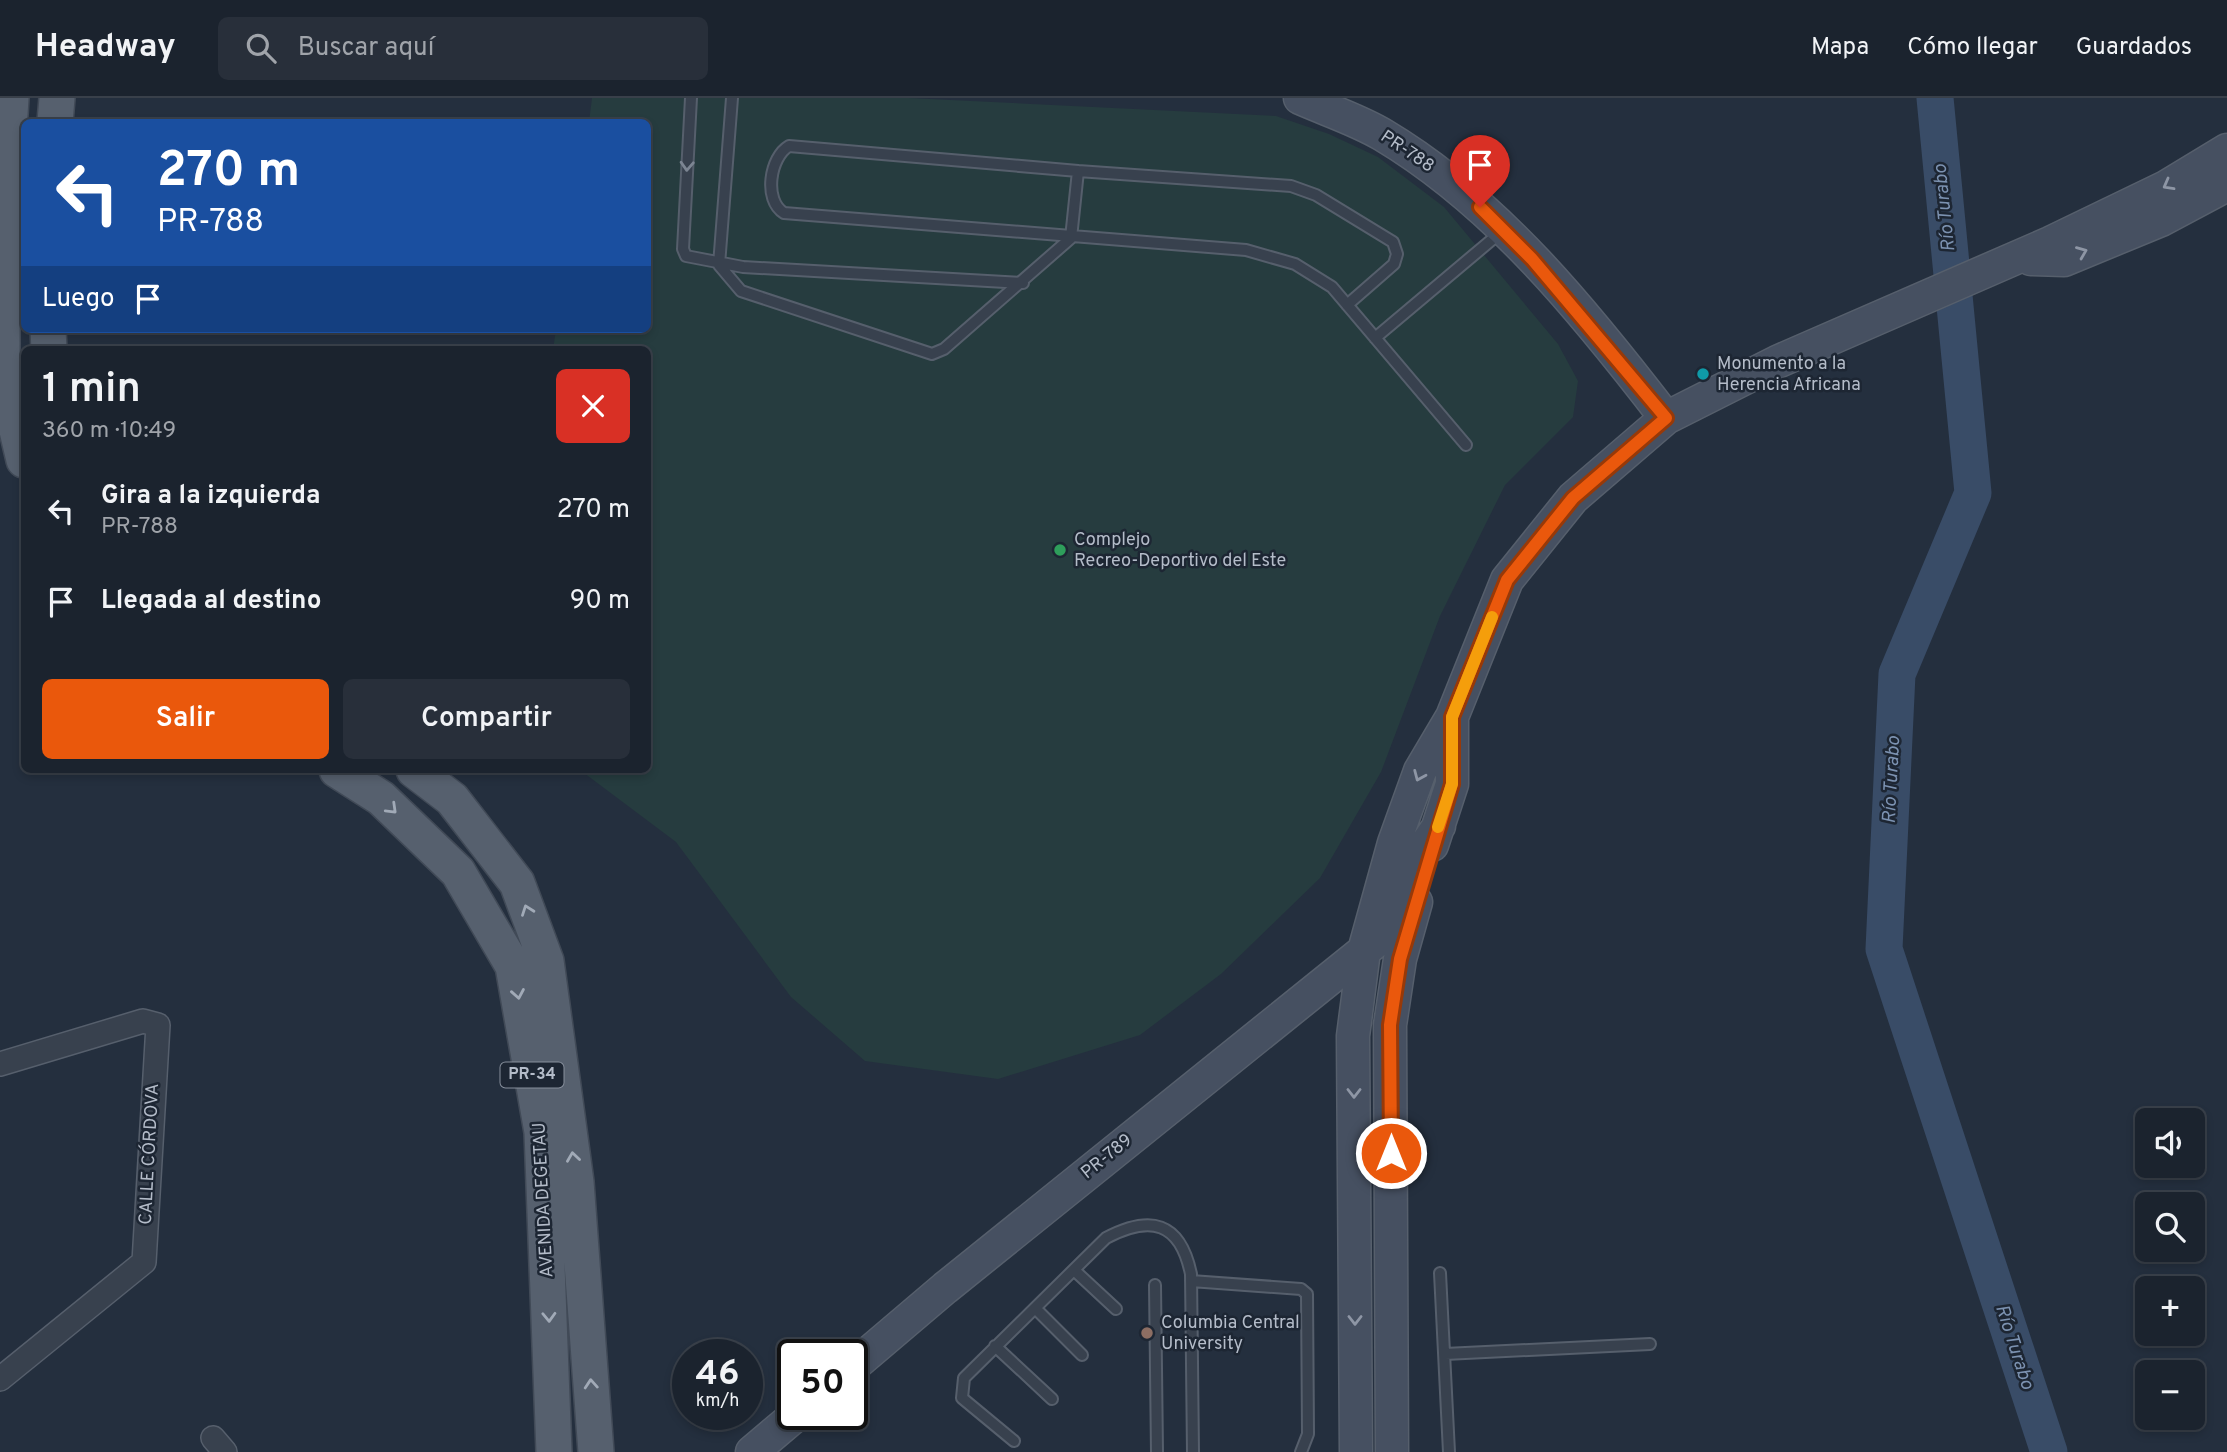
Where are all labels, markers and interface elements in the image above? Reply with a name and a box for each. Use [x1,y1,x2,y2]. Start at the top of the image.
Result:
search box [218,17,708,80]
text: Headway [35,27,176,69]
icon: search [242,29,280,67]
text: Buscar aquí [298,32,434,65]
text: Mapa [1811,33,1869,63]
text: Cómo llegar [1907,33,2038,63]
text: Guardados [2076,33,2192,63]
street label: PR-788 [1376,126,1438,178]
pin [1450,135,1510,207]
text: 270 m [157,142,300,204]
icon: arrive [1461,146,1499,184]
icon: left [42,147,133,238]
one-way arrow [680,161,695,172]
water label: Río Turabo [1928,162,1962,253]
one-way arrow [2163,177,2176,190]
text: PR-788 [157,203,264,243]
one-way arrow [2076,247,2088,261]
icon: arrive [129,280,167,318]
text: Luego [42,283,115,316]
place label: Monumento a la Herencia Africana [1717,353,1861,397]
text: 1 min [42,364,141,417]
marker: Monumento a la Herencia Africana [1695,366,1711,382]
button: close [556,369,630,443]
text: 360 m · 10:49 [42,417,176,446]
text: Gira a la izquierda [101,480,320,513]
icon: left [42,492,80,530]
text: 270 m [557,494,630,527]
text: PR-788 [101,513,178,542]
place label: Complejo Recreo-Deportivo del Este [1074,529,1286,573]
marker: Complejo Recreo-Deportivo del Este [1052,542,1068,558]
icon: arrive [42,583,80,621]
text: Llegada al destino [101,585,321,618]
text: 90 m [570,585,630,618]
button: Salir [42,679,329,759]
button: Compartir [343,679,630,759]
water label: Río Turabo [1878,735,1906,824]
one-way arrow [1413,770,1427,782]
one-way arrow [384,801,397,814]
one-way arrow [522,905,536,917]
one-way arrow [510,988,525,1000]
road number: PR-34 [500,1063,564,1088]
street label: CALLE CÓRDOVA [133,1083,165,1225]
one-way arrow [1346,1088,1362,1098]
map controls [2135,1108,2205,1430]
button: sound [2135,1108,2205,1178]
position arrow [1354,1116,1428,1190]
street label: AVENIDA DEGETAU [528,1122,560,1278]
street label: PR-789 [1077,1129,1137,1185]
one-way arrow [566,1151,581,1163]
button: search [2135,1192,2205,1262]
button: + [2135,1276,2205,1346]
water label: Río Turabo [1989,1302,2039,1393]
one-way arrow [542,1312,557,1323]
place label: Columbia Central University [1161,1312,1300,1356]
one-way arrow [1347,1315,1363,1326]
marker: Columbia Central University [1139,1325,1155,1341]
speed limit sign: 50 [777,1339,868,1430]
text: 46 [696,1353,740,1397]
button: − [2135,1360,2205,1430]
one-way arrow [584,1378,599,1389]
text: km/h [696,1390,739,1413]

